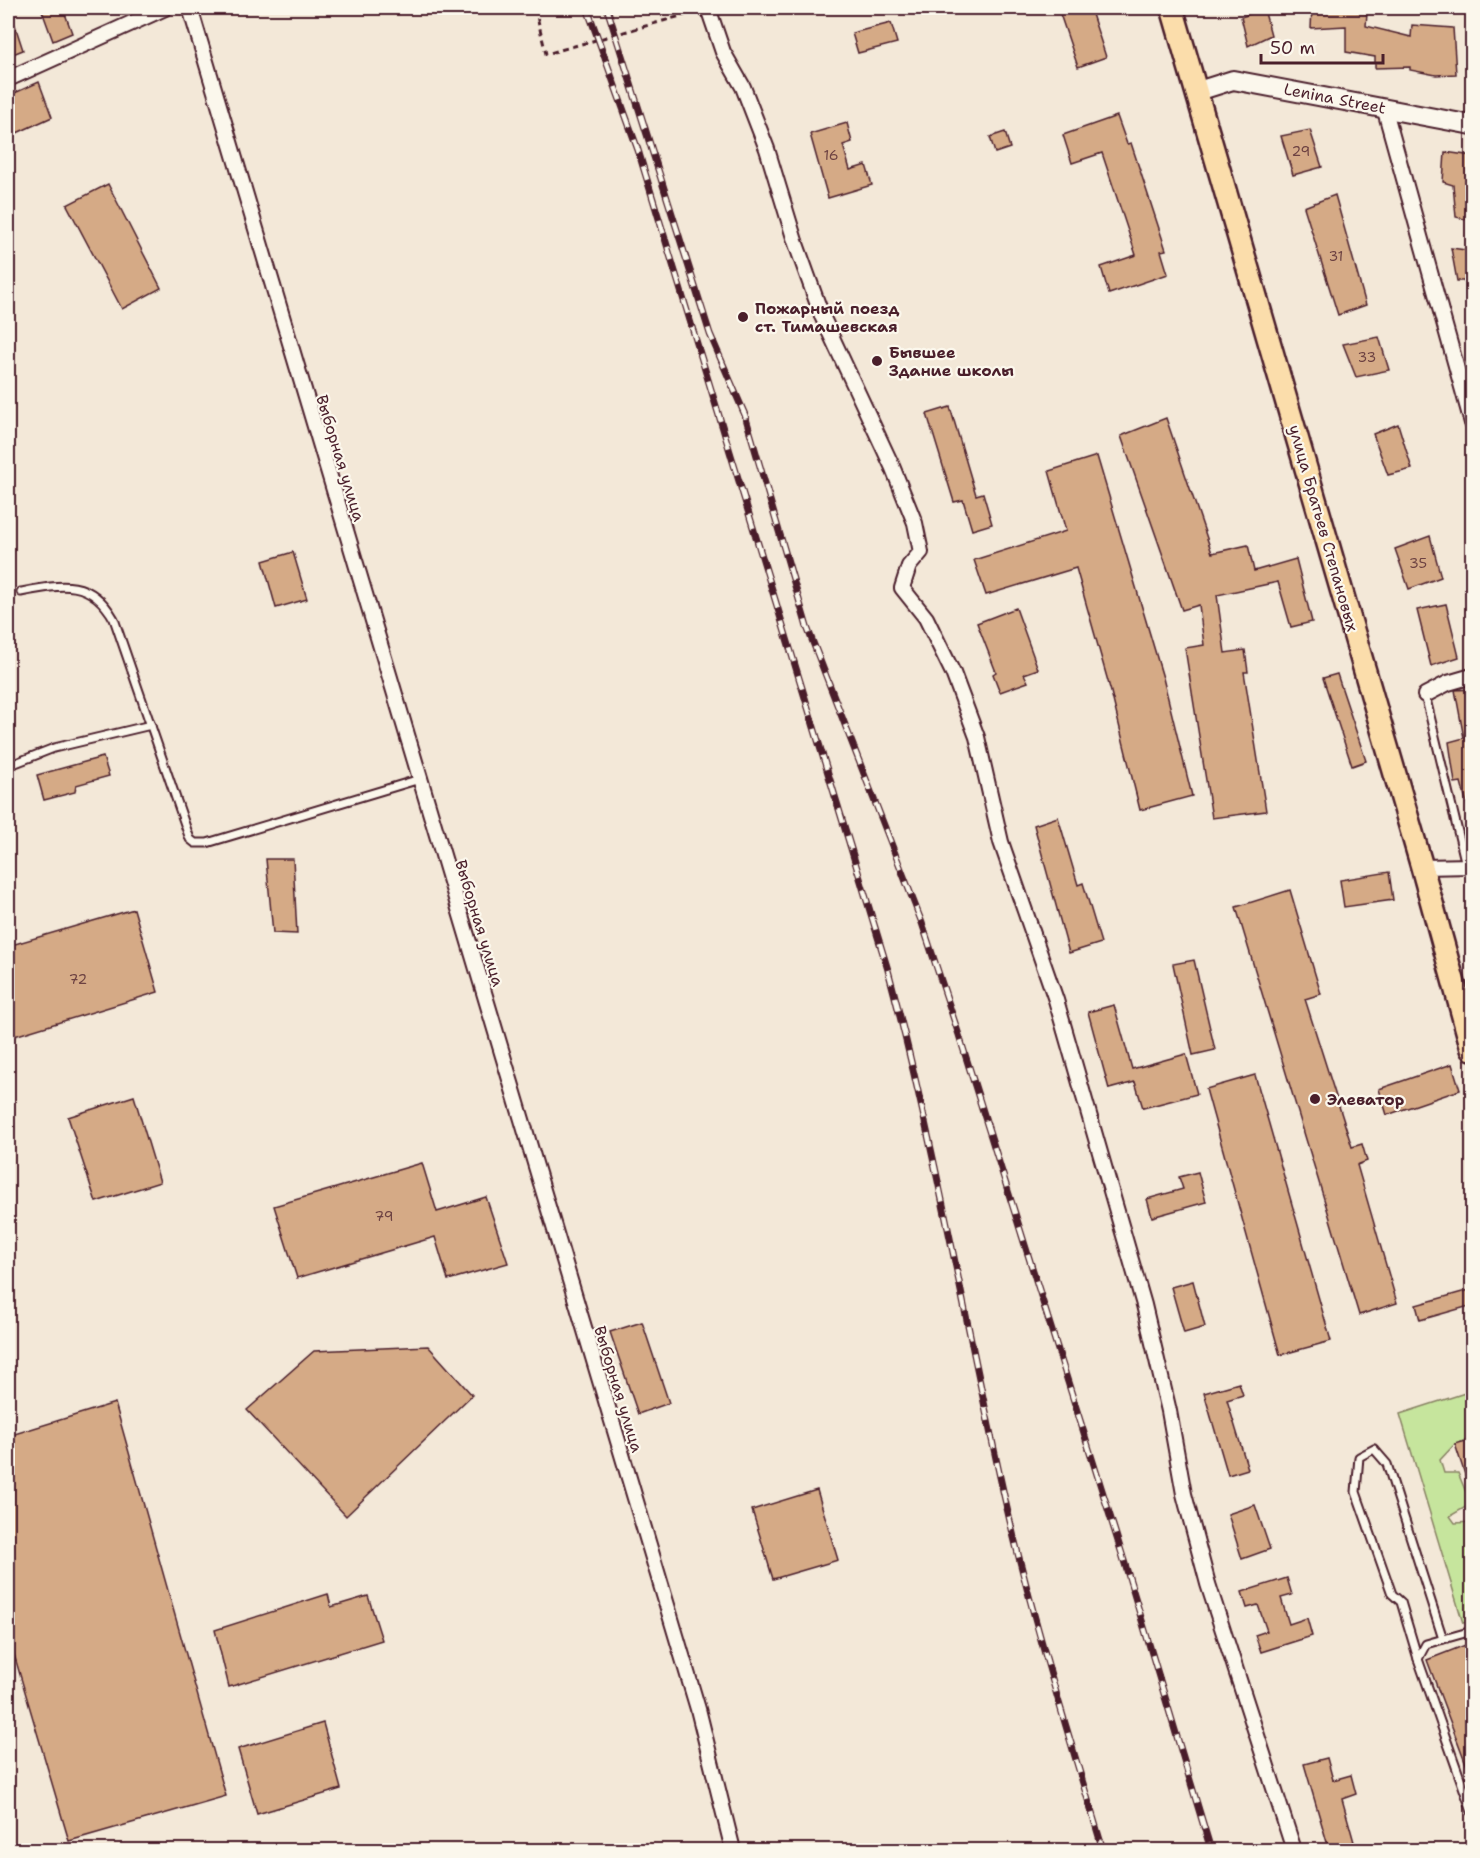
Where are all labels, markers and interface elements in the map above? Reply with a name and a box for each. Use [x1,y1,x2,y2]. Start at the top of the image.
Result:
scale bar [1261,27,1382,65]
text: 50 m [1270,36,1315,60]
street label: Lenina Street [1282,78,1388,119]
house number: 29 [1292,142,1310,160]
house number: 16 [823,146,839,164]
house number: 31 [1329,247,1343,265]
place label: Пожарный поезд ст. Тимашевская [755,298,900,337]
marker: Пожарный поезд ст. Тимашевская [736,310,750,324]
place label: Бывшее Здание школы [889,342,1014,381]
house number: 33 [1358,348,1376,366]
marker: Бывшее Здание школы [870,354,884,368]
street label: Выборная улица [311,392,370,524]
street label: улица Братьев Степановых [1284,422,1363,634]
house number: 35 [1409,554,1427,572]
street label: Выборная улица [450,857,509,989]
house number: 72 [69,970,87,988]
place label: Элеватор [1327,1089,1405,1110]
marker: Элеватор [1308,1092,1322,1106]
house number: 79 [374,1207,394,1225]
street label: Выборная улица [589,1323,648,1455]

